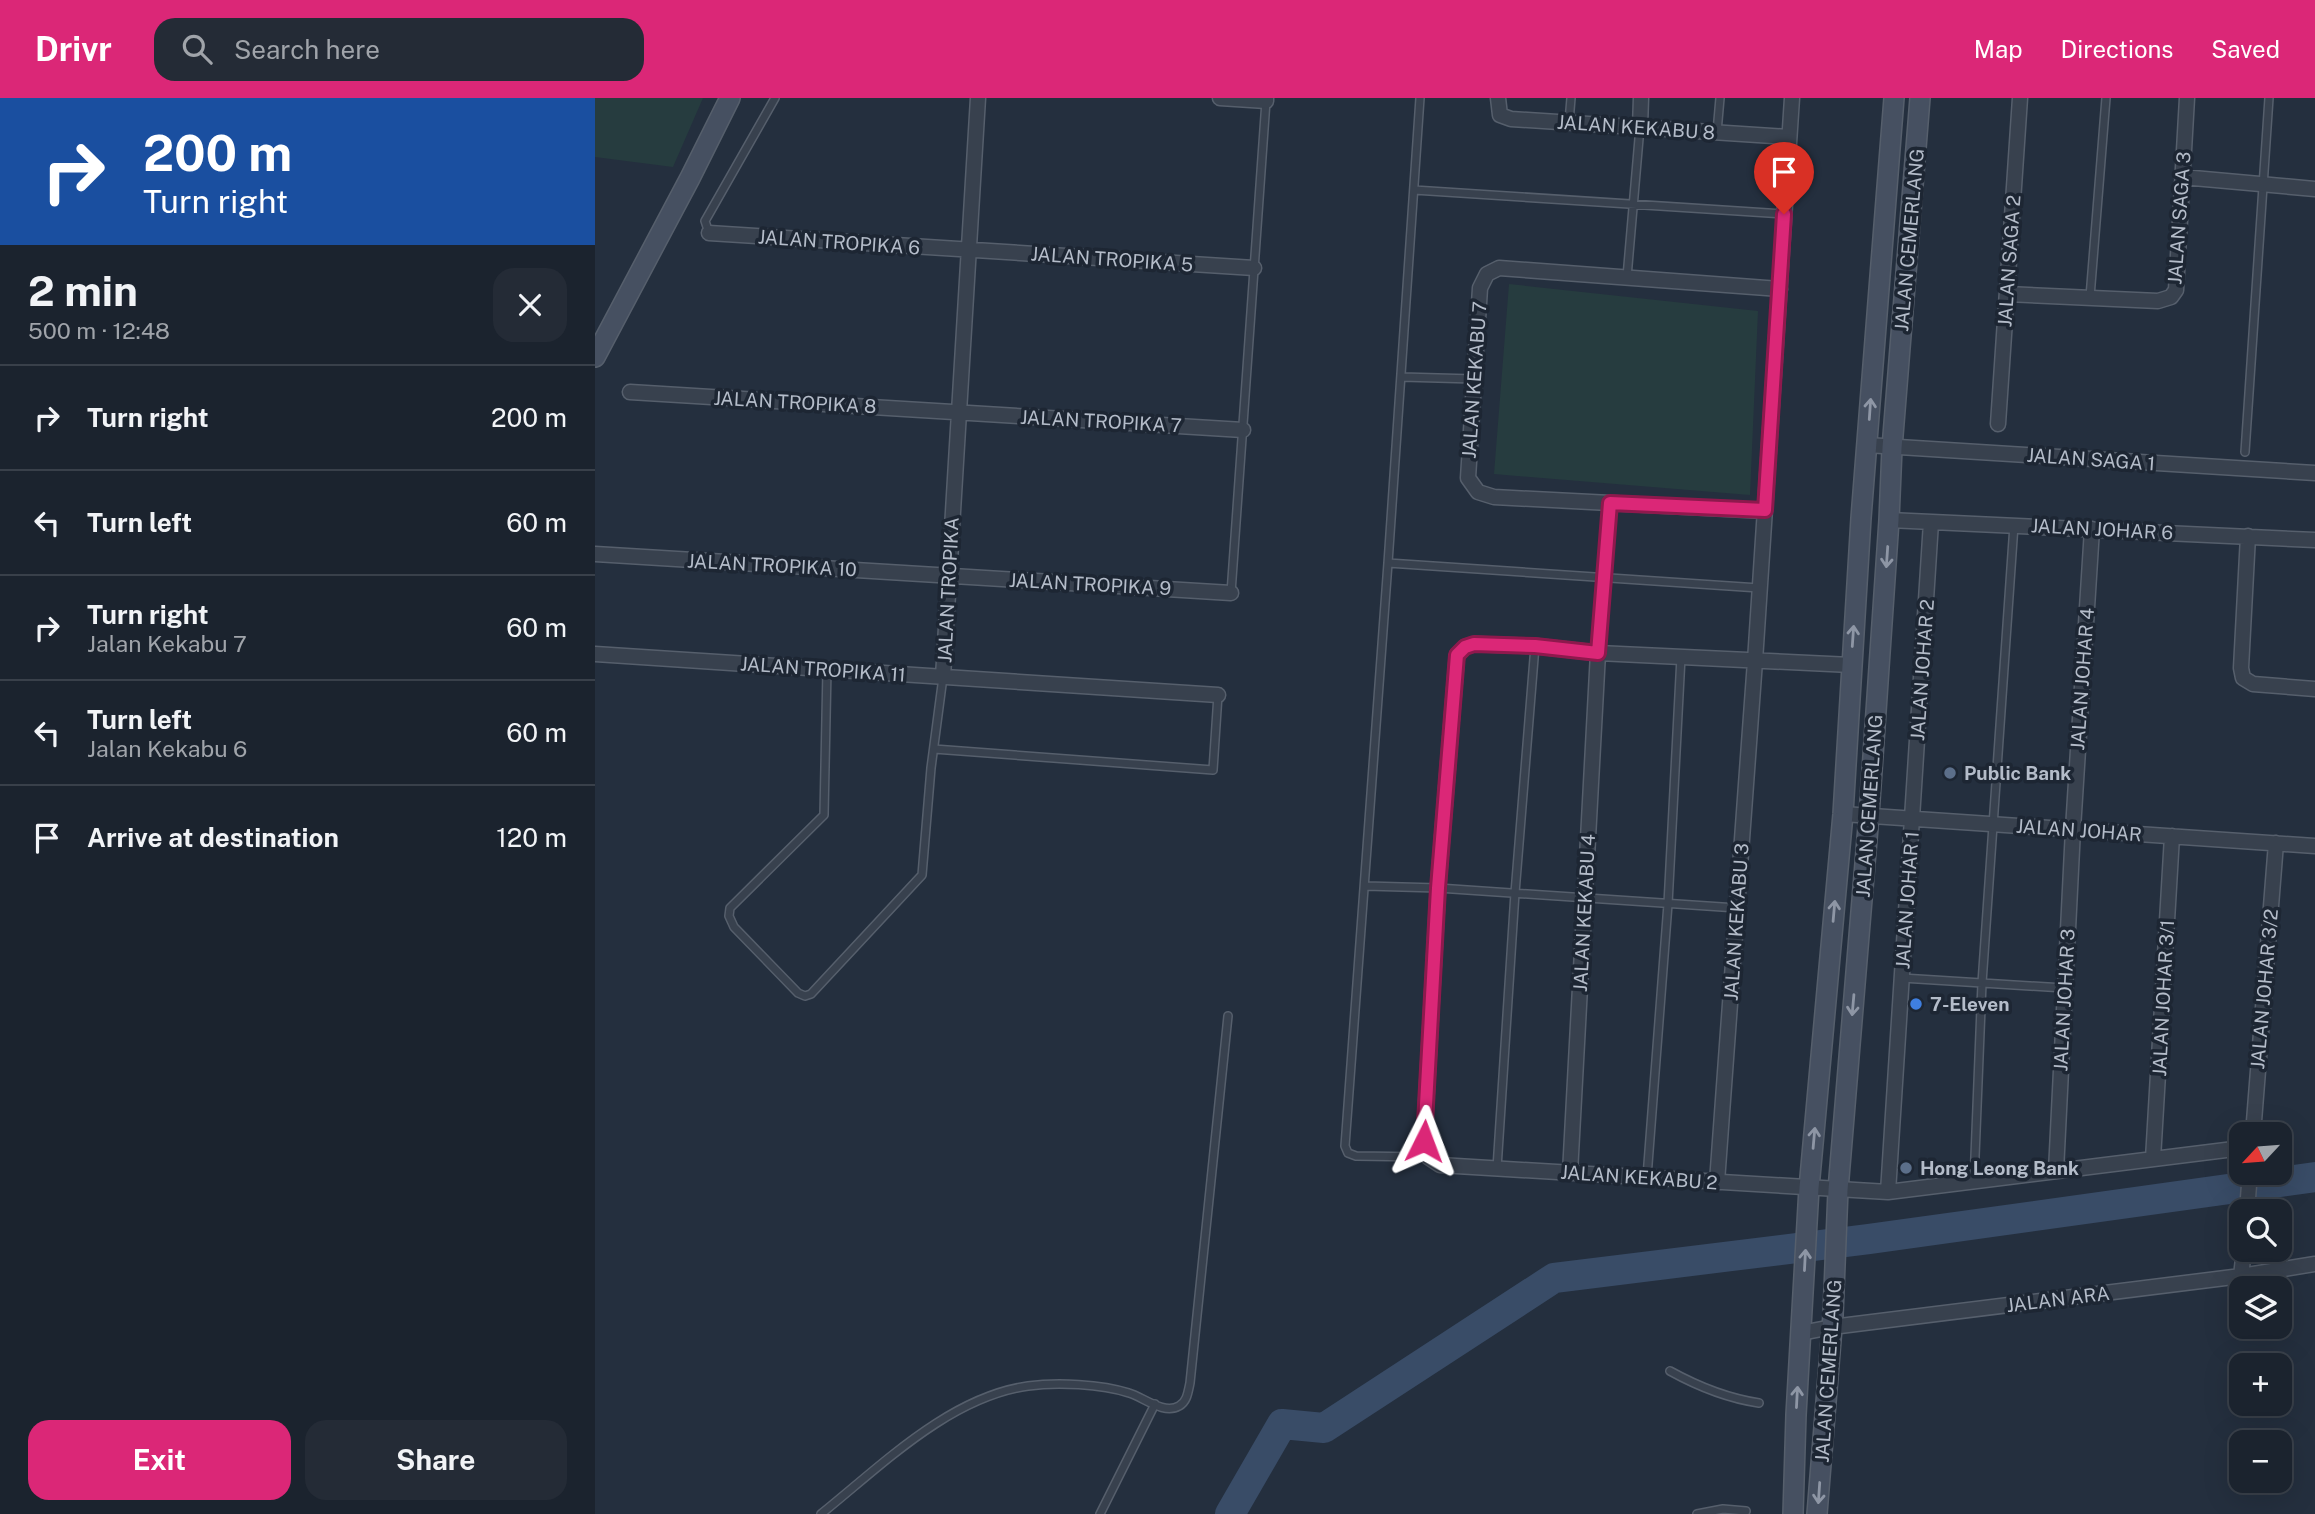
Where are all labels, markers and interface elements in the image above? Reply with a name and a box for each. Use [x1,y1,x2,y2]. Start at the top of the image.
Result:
search box [154,18,644,81]
text: Drivr [35,30,112,68]
icon: search [178,30,216,68]
text: Search here [234,34,380,65]
text: Map [1974,35,2023,63]
text: Directions [2061,35,2173,63]
text: Saved [2211,35,2280,63]
street label: JALAN KEKABU 8 [1556,111,1716,143]
text: 200 m [143,124,292,182]
icon: right [28,126,119,217]
pin [1754,142,1814,214]
street label: JALAN CEMERLANG [1890,148,1928,332]
street label: JALAN SAGA 3 [2163,151,2195,285]
icon: arrive [1765,153,1803,191]
text: Turn right [143,183,288,220]
street label: JALAN SAGA 2 [1993,194,2025,328]
street label: JALAN TROPIKA 6 [757,225,921,259]
street label: JALAN TROPIKA 5 [1030,242,1194,276]
text: 2 min [28,266,138,315]
button: close [493,268,567,342]
street label: JALAN KEKABU 7 [1458,301,1490,459]
text: 500 m · 12:48 [28,317,170,344]
street label: JALAN TROPIKA 8 [713,387,877,417]
one-way arrow [1864,398,1877,421]
icon: right [28,399,66,437]
text: Turn right [87,402,209,433]
text: 200 m [491,402,567,433]
street label: JALAN TROPIKA 7 [1020,406,1182,436]
street label: JALAN SAGA 1 [2026,444,2156,474]
icon: left [28,504,66,542]
text: Turn left [87,507,192,538]
text: 60 m [506,507,567,538]
street label: JALAN JOHAR 6 [2030,514,2174,544]
street label: JALAN TROPIKA [933,517,963,663]
one-way arrow [1880,545,1893,568]
street label: JALAN TROPIKA 10 [687,550,857,580]
street label: JALAN TROPIKA 9 [1008,569,1172,599]
street label: JALAN JOHAR 2 [1906,598,1938,742]
text: Turn right [87,599,209,630]
street label: JALAN JOHAR 4 [2066,607,2098,751]
icon: right [28,609,66,647]
text: 60 m [506,612,567,643]
one-way arrow [1847,625,1860,647]
text: Jalan Kekabu 7 [87,630,247,657]
street label: JALAN TROPIKA 11 [739,652,907,686]
text: Turn left [87,704,192,735]
icon: left [28,714,66,752]
street label: JALAN CEMERLANG [1852,714,1886,898]
text: 60 m [506,717,567,748]
text: Jalan Kekabu 6 [87,735,247,762]
place label: Public Bank [1964,762,2071,784]
marker: Public Bank [1942,765,1958,781]
street label: JALAN JOHAR [2015,815,2143,845]
icon: arrive [28,819,66,857]
text: Arrive at destination [87,822,339,853]
text: 120 m [496,822,567,853]
street label: JALAN JOHAR 1 [1891,830,1923,970]
street label: JALAN KEKABU 4 [1569,833,1599,993]
street label: JALAN KEKABU 3 [1720,842,1752,1002]
one-way arrow [1828,901,1841,923]
street label: JALAN JOHAR 3/2 [2246,908,2282,1070]
street label: JALAN JOHAR 3/1 [2148,919,2178,1077]
street label: JALAN JOHAR 3 [2049,928,2079,1072]
one-way arrow [1846,993,1859,1016]
place label: 7-Eleven [1930,993,2009,1015]
marker: 7-Eleven [1908,996,1924,1012]
position arrow [1387,1104,1461,1178]
north arrow [2229,1122,2293,1185]
map controls [2229,1122,2292,1493]
one-way arrow [1808,1127,1821,1150]
place label: Hong Leong Bank [1920,1157,2079,1179]
marker: Hong Leong Bank [1898,1160,1914,1176]
street label: JALAN KEKABU 2 [1560,1161,1718,1193]
button: search [2229,1199,2292,1262]
one-way arrow [1799,1249,1812,1271]
button: layers [2229,1276,2292,1339]
street label: JALAN CEMERLANG [1811,1279,1845,1463]
street label: JALAN ARA [2005,1282,2111,1316]
button: + [2229,1353,2292,1416]
one-way arrow [1791,1386,1804,1409]
button: Exit [28,1420,291,1500]
button: Share [305,1420,567,1500]
button: − [2229,1430,2292,1493]
one-way arrow [1812,1481,1825,1504]

